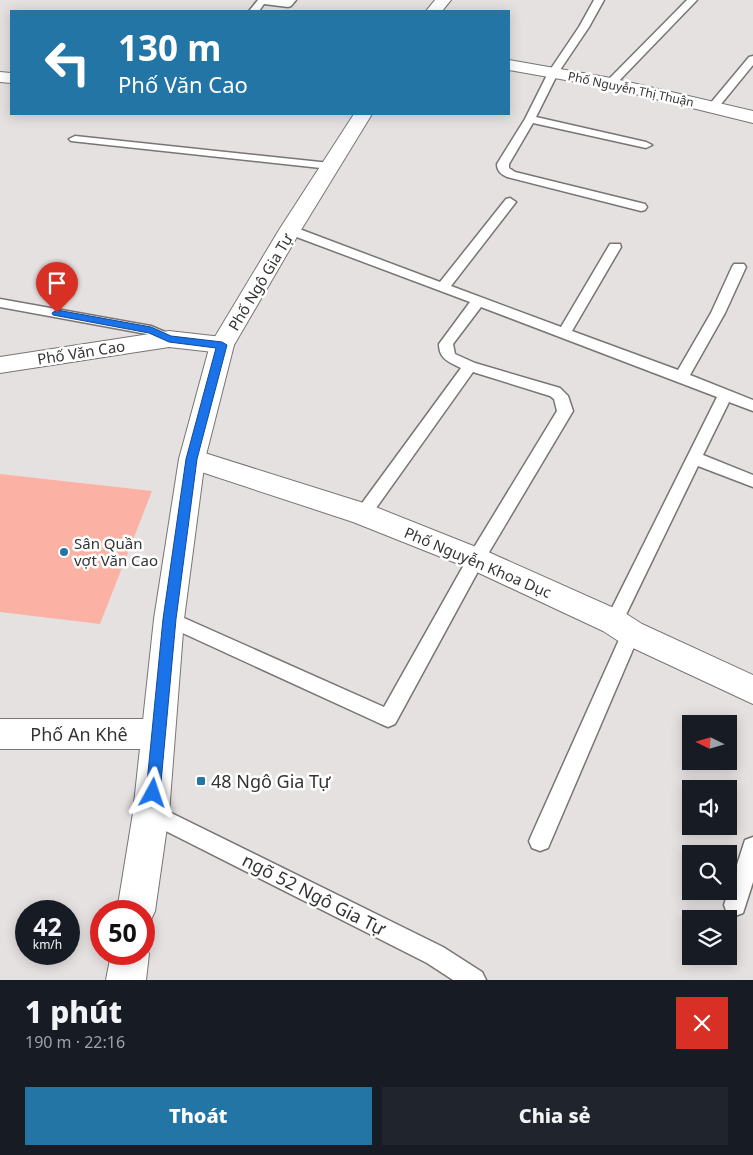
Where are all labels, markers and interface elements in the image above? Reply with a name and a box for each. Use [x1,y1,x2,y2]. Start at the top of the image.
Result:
text: 130 m [118,24,221,71]
icon: left [35,30,100,95]
street label: Phố Nguyễn Thị Thuận [566,67,696,111]
text: Phố Văn Cao [118,69,248,99]
street label: Phố Ngô Gia Tự [223,229,297,334]
pin [36,262,78,313]
icon: arrive [43,269,71,297]
street label: Phố Văn Cao [36,335,126,369]
street label: Phố Nguyễn Khoa Dục [401,522,555,602]
place label: Sân Quần vợt Văn Cao [74,533,158,570]
marker: Sân Quần vợt Văn Cao [58,546,70,558]
north arrow [682,715,738,770]
map controls [682,715,737,965]
street label: Phố An Khê [30,722,128,746]
position arrow [126,766,178,818]
place label: 48 Ngô Gia Tự [211,769,331,793]
marker: 48 Ngô Gia Tự [195,775,207,787]
button: sound [682,780,737,835]
button: search [682,845,737,900]
street label: ngõ 52 Ngô Gia Tự [239,848,390,941]
speed limit sign: 50 [90,900,155,965]
text: 42 [33,909,62,943]
button: layers [682,910,737,965]
text: km/h [33,936,62,953]
text: 1 phút [25,991,122,1032]
button: close [676,997,728,1049]
text: 190 m · 22:16 [25,1031,125,1053]
button: Thoát [25,1087,372,1145]
button: Chia sẻ [382,1087,728,1145]

